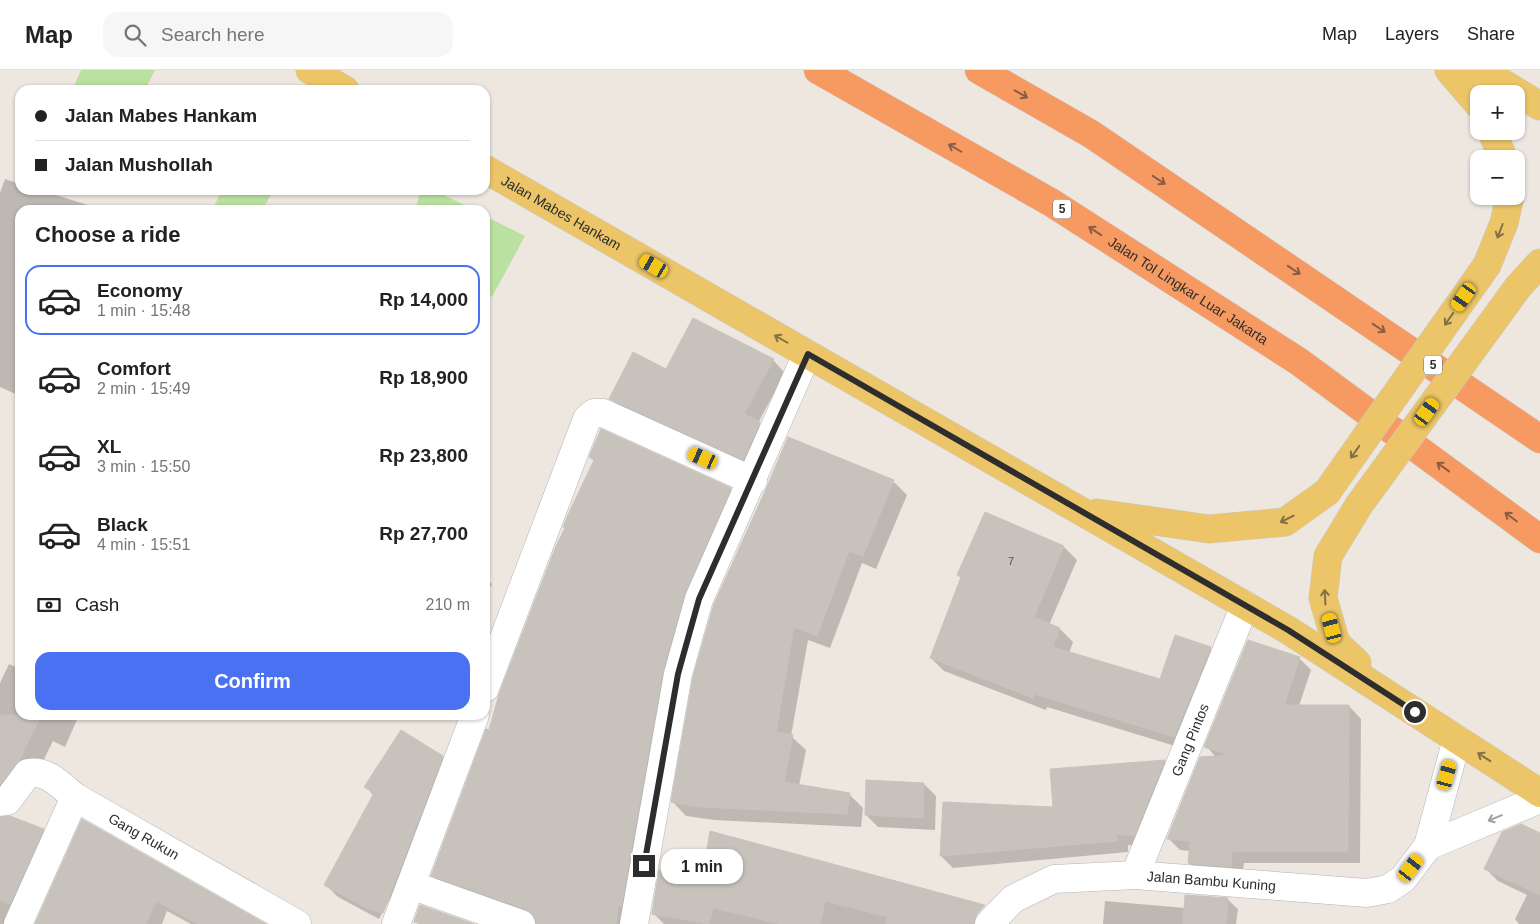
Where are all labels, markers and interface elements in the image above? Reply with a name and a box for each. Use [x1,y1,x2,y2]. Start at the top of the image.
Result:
search box [103,12,453,57]
text: Map [25,21,73,48]
icon: search [121,21,149,49]
text: Search here [161,24,265,45]
text: Map [1322,24,1357,44]
text: Layers [1385,24,1439,44]
text: Share [1467,24,1515,44]
map controls [1470,85,1525,205]
button: + [1470,85,1525,140]
one-way arrow [1013,90,1028,100]
text: Jalan Mabes Hankam [65,105,257,126]
one-way arrow [948,143,963,153]
button: − [1470,150,1525,205]
text: Jalan Mushollah [65,154,213,175]
street label: Jalan Mabes Hankam [499,172,624,253]
one-way arrow [1152,175,1166,185]
road number: 5 [1053,200,1071,218]
text: Choose a ride [35,222,180,247]
one-way arrow [1495,223,1505,238]
one-way arrow [1088,226,1102,236]
street label: Jalan Tol Lingkar Luar Jakarta [1105,233,1271,348]
car [637,252,670,280]
one-way arrow [1287,265,1301,275]
icon: car [37,278,82,323]
text: Economy [97,280,183,301]
car [1449,280,1478,314]
text: Rp 14,000 [379,289,468,310]
text: 1 min · 15:48 [97,302,190,319]
one-way arrow [1444,312,1454,326]
one-way arrow [1371,323,1385,333]
one-way arrow [774,334,789,344]
icon: car [37,356,82,401]
road number: 5 [1424,356,1442,374]
text: Comfort [97,358,171,379]
text: Rp 18,900 [379,367,468,388]
text: 2 min · 15:49 [97,380,190,397]
car [1412,395,1441,429]
icon: car [37,434,82,479]
text: XL [97,436,121,457]
one-way arrow [1350,444,1360,458]
text: Rp 23,800 [379,445,468,466]
car [686,445,719,471]
text: 3 min · 15:50 [97,458,190,475]
one-way arrow [1436,462,1450,472]
icon: car [37,512,82,557]
one-way arrow [1504,512,1518,522]
text: Black [97,514,148,535]
one-way arrow [1279,514,1294,524]
text: Rp 27,700 [379,523,468,544]
text: 4 min · 15:51 [97,536,190,553]
house number: 7 [1008,555,1014,567]
one-way arrow [1320,589,1330,605]
icon: cash [35,591,63,619]
text: Cash [75,594,119,615]
text: 210 m [426,596,470,613]
car [1320,612,1343,644]
button: Confirm [35,652,470,710]
street label: Gang Pintos [1168,701,1212,779]
route start [1404,701,1426,723]
one-way arrow [1478,751,1492,761]
car [1435,759,1458,791]
street label: Gang Rukun [106,810,182,863]
one-way arrow [1488,813,1503,823]
callout: 1 min [662,848,744,884]
car [1395,852,1426,884]
route end [633,855,655,877]
text: 1 min [681,858,723,875]
street label: Jalan Bambu Kuning [1146,868,1277,894]

